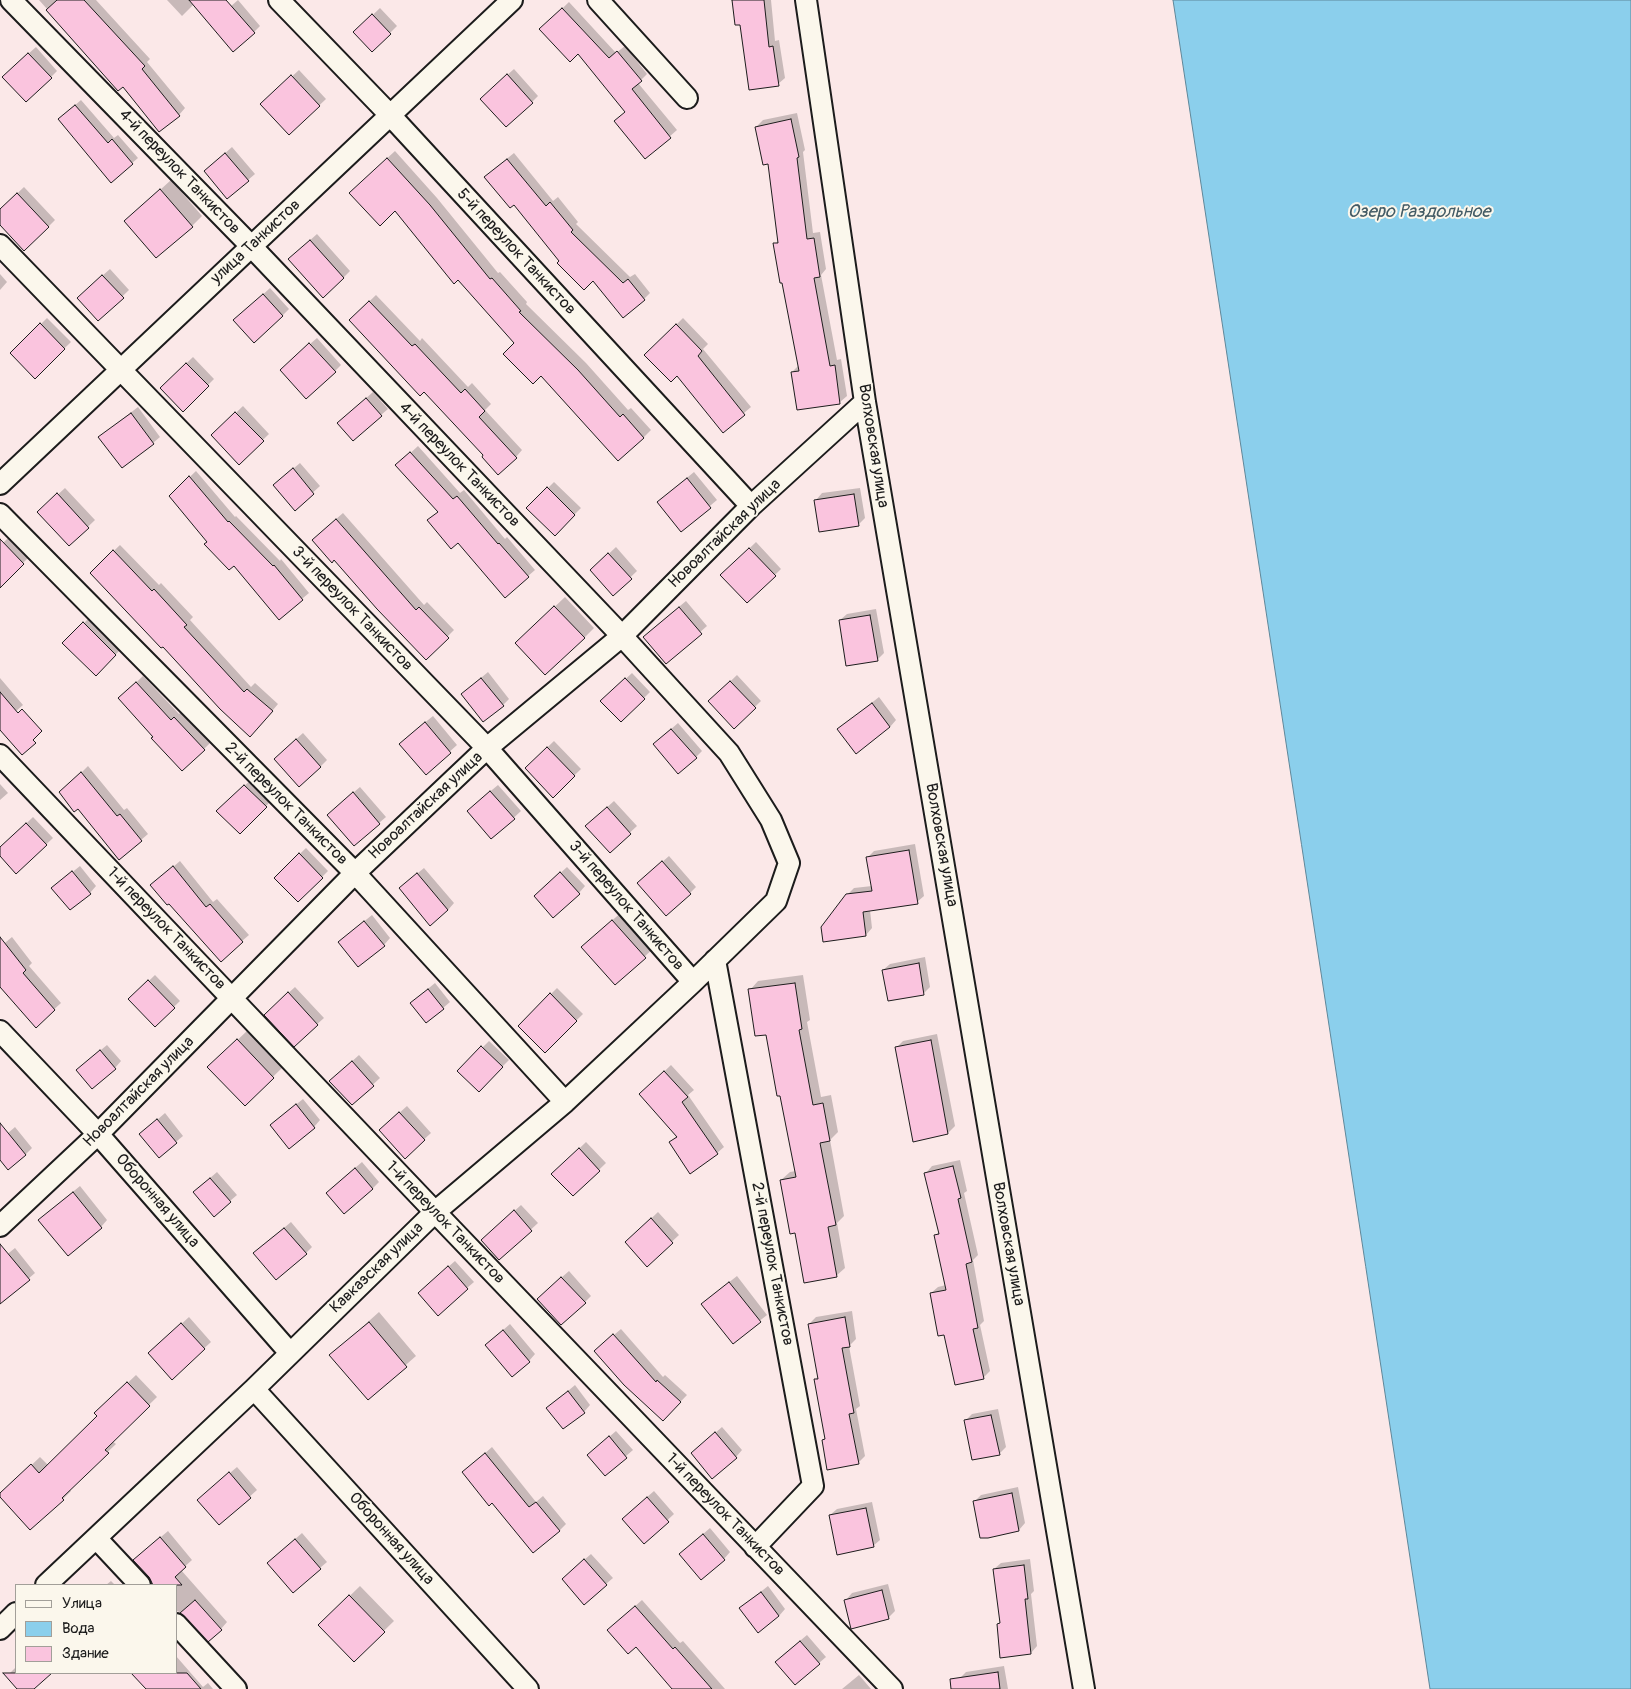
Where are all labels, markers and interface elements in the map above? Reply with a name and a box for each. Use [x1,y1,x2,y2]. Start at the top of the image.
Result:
street label: 4-й переулок Танкистов [114,106,244,238]
street label: 5-й переулок Танкистов [452,185,580,319]
street label: улица Танкистов [207,196,305,288]
water label: Озеро Раздольное [1348,201,1490,223]
street label: Волховская улица [854,383,892,509]
street label: 4-й переулок Танкистов [394,399,524,531]
street label: Новоалтайская улица [665,475,785,593]
street label: 3-й переулок Танкистов [287,543,417,675]
street label: 2-й переулок Танкистов [221,739,351,869]
street label: Новоалтайская улица [365,748,487,864]
street label: Волховская улица [921,782,961,908]
street label: 3-й переулок Танкистов [564,837,688,975]
street label: 1-й переулок Танкистов [102,864,230,994]
street label: Новоалтайская улица [80,1033,198,1151]
street label: Оборонная улица [111,1150,203,1252]
street label: 1-й переулок Танкистов [381,1158,509,1288]
street label: 2-й переулок Танкистов [747,1181,797,1347]
street label: Волховская улица [988,1181,1028,1307]
street label: Кавказская улица [326,1219,428,1317]
street label: 1-й переулок Танкистов [661,1450,789,1580]
street label: Оборонная улица [344,1489,438,1589]
legend [15,1584,178,1674]
text: Улица [62,1594,102,1613]
text: Вода [62,1619,95,1638]
text: Здание [62,1644,109,1663]

